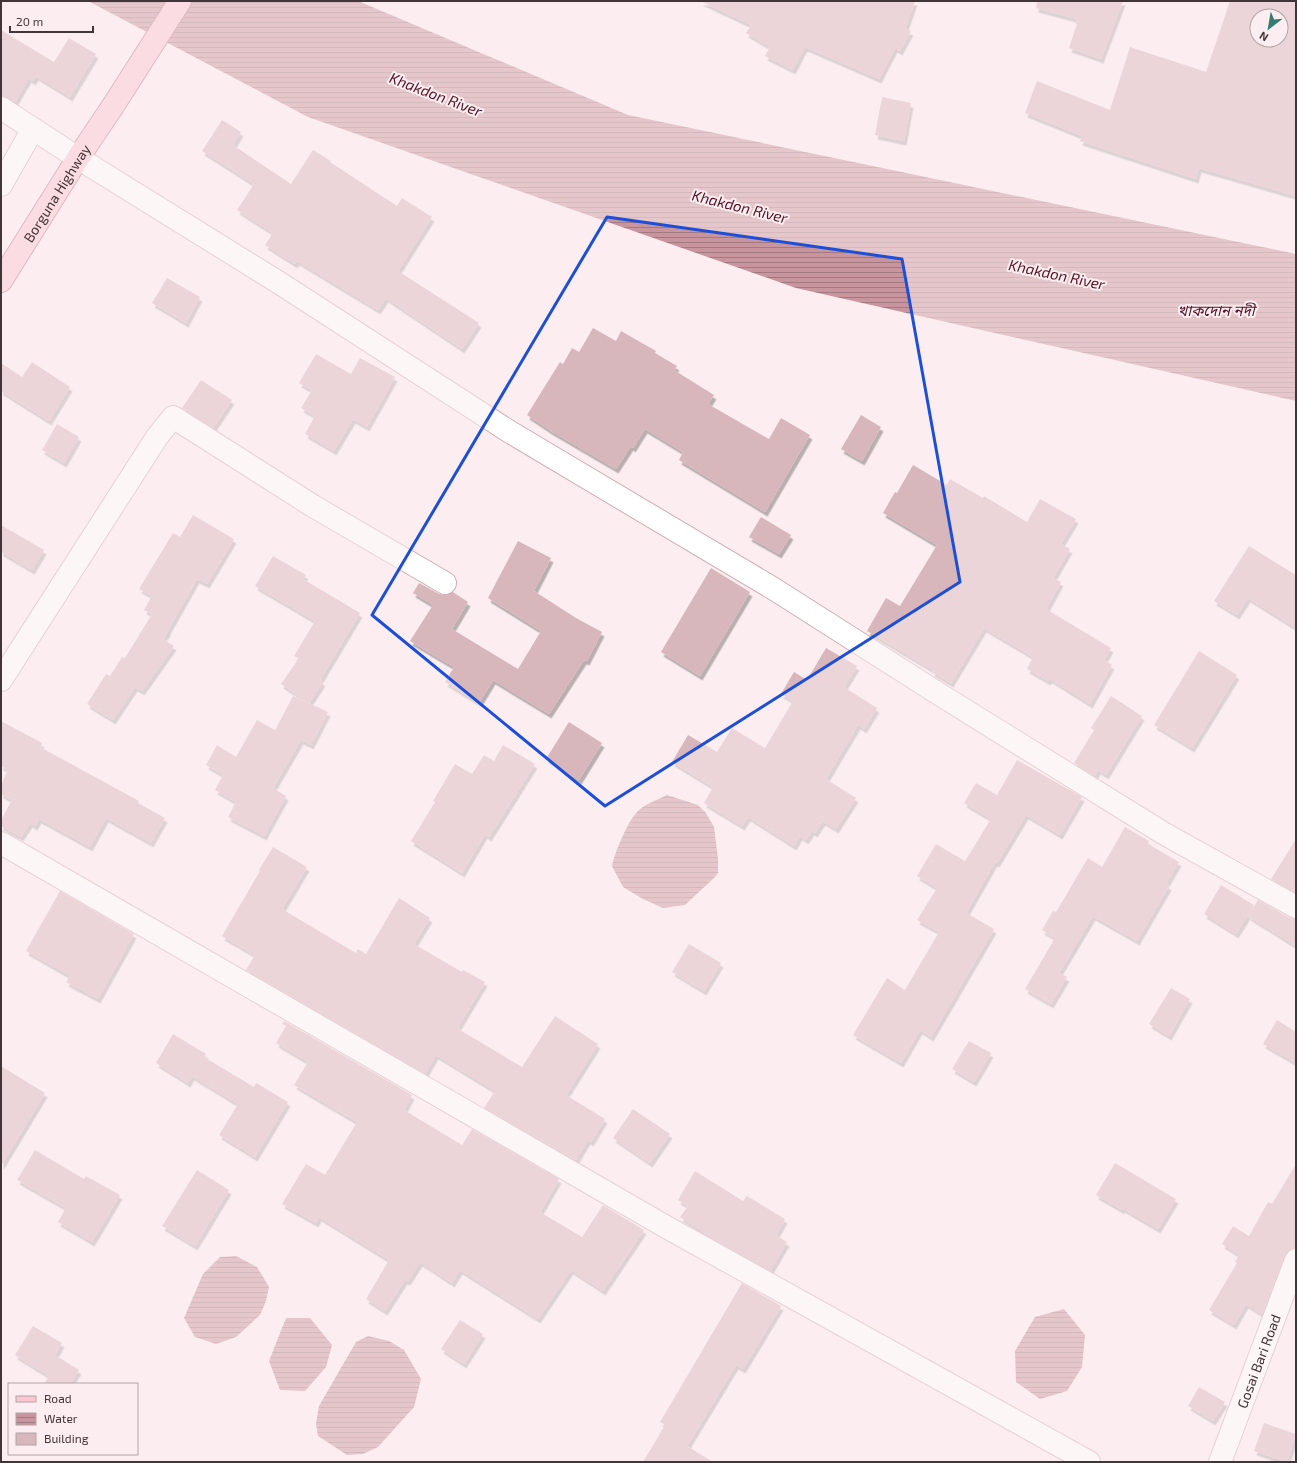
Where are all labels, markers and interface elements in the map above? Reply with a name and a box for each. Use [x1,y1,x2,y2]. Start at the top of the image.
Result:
scale bar [10,8,93,34]
north arrow [1249,8,1289,48]
text: 20 m [16,14,43,28]
text: N [1257,29,1270,45]
water label: Khakdon River [387,68,486,120]
street label: Borguna Highway [19,140,94,245]
water label: Khakdon River [690,185,791,227]
water label: Khakdon River [1007,255,1108,293]
water label: খাকদোন নদী [1177,301,1258,319]
street label: Gosai Bari Road [1233,1312,1283,1410]
legend [8,1383,138,1455]
text: Road [44,1391,72,1405]
text: Water [44,1411,78,1425]
text: Building [44,1431,89,1445]

